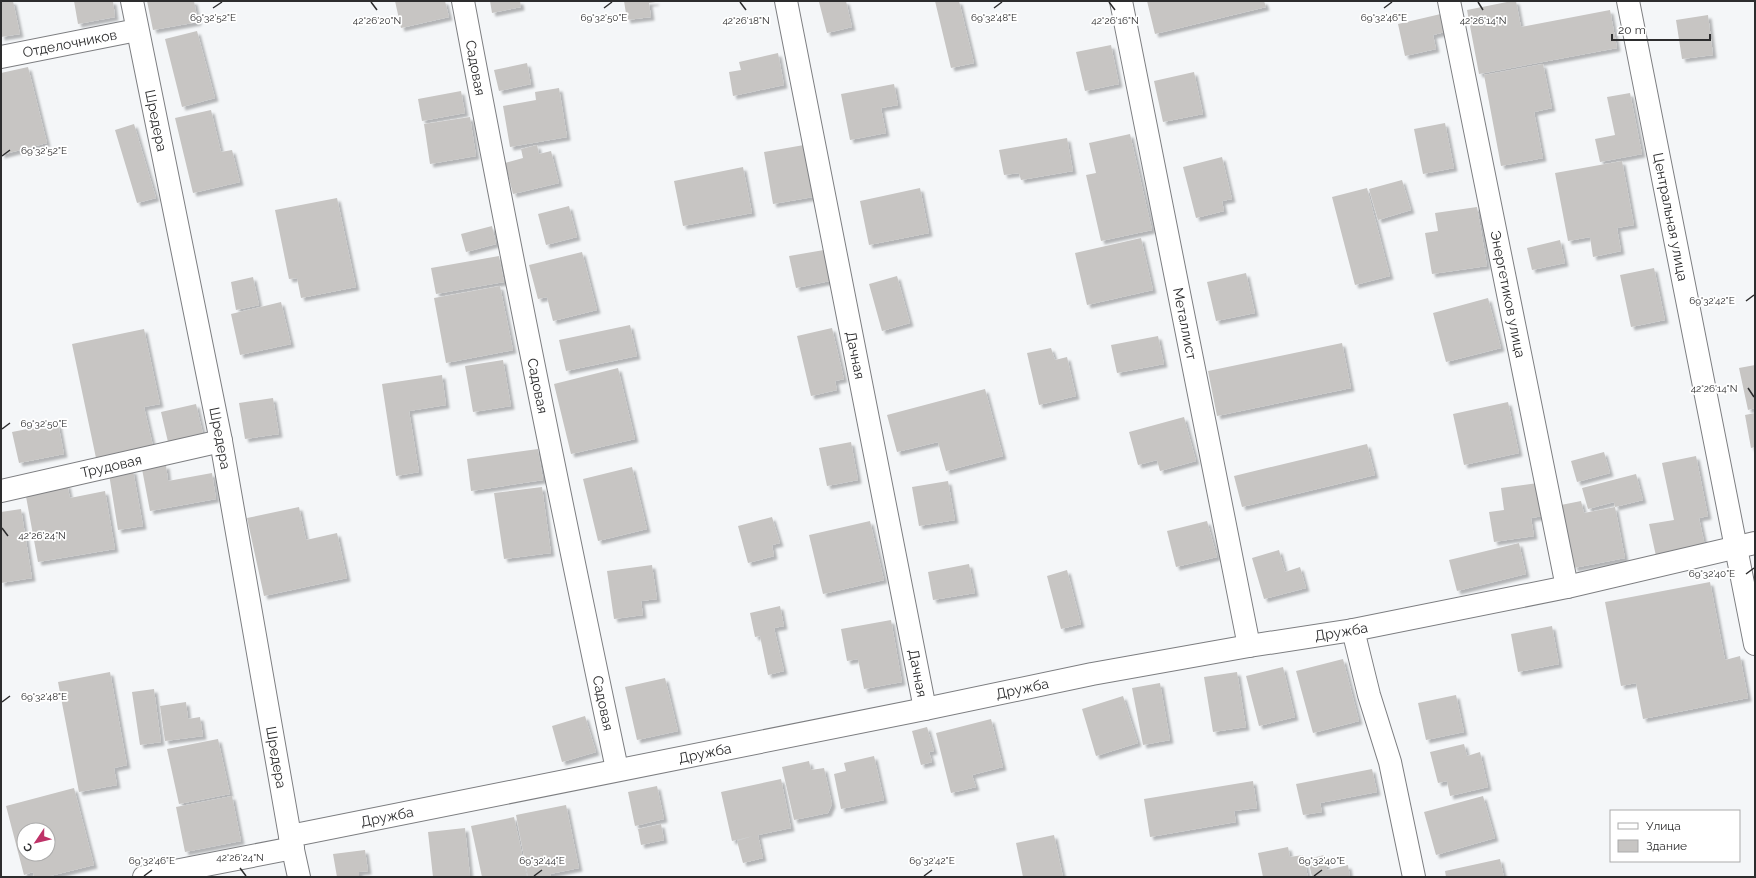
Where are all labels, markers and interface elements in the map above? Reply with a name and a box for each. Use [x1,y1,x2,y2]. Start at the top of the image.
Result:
text: 69°32'52"E [190,12,236,23]
text: 69°32'50"E [581,12,627,23]
text: 69°32'48"E [971,12,1017,23]
text: 69°32'46"E [1361,12,1407,23]
text: 42°26'20"N [353,15,401,26]
text: 42°26'18"N [722,15,770,26]
text: 42°26'16"N [1091,15,1139,26]
text: 42°26'14"N [1460,15,1506,26]
scale bar [1612,16,1710,42]
text: 20 m [1618,23,1646,37]
street label: Отделочников [21,26,118,61]
street label: Садовая [463,39,489,97]
street label: Шредера [142,88,170,153]
text: 69°32'52"E [21,145,67,156]
street label: Центральная улица [1650,151,1691,282]
street label: Энергетиков улица [1487,229,1529,359]
street label: Металлист [1170,286,1200,362]
text: 69°32'42"E [1689,295,1735,306]
street label: Дачная [843,330,868,381]
street label: Садовая [524,357,551,415]
text: 42°26'14"N [1691,383,1737,394]
street label: Шредера [206,406,234,470]
text: 69°32'50"E [21,418,67,429]
street label: Трудовая [79,451,143,481]
text: 42°26'24"N [18,530,66,541]
text: 69°32'40"E [1689,568,1735,579]
street label: Дружба [1314,619,1369,644]
street label: Дачная [905,648,930,698]
street label: Садовая [590,674,617,732]
street label: Дружба [994,675,1050,702]
text: 69°32'48"E [21,691,67,702]
street label: Шредера [263,725,290,790]
street label: Дружба [677,740,733,766]
street label: Дружба [359,803,415,830]
legend [1610,810,1740,862]
text: Улица [1646,819,1681,833]
north arrow [16,822,56,862]
text: Здание [1646,839,1687,853]
text: С [20,840,36,854]
text: 42°26'24"N [216,852,264,863]
text: 69°32'46"E [129,855,175,866]
text: 69°32'44"E [519,855,565,866]
text: 69°32'42"E [909,855,955,866]
text: 69°32'40"E [1299,855,1345,866]

